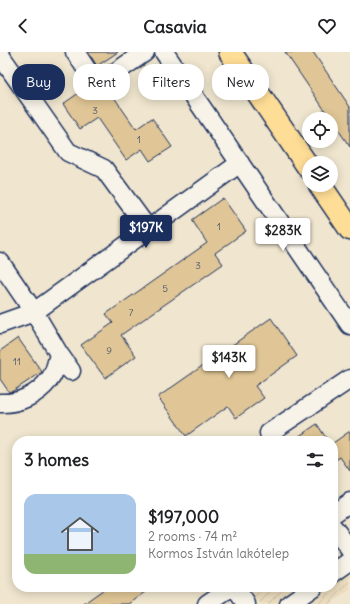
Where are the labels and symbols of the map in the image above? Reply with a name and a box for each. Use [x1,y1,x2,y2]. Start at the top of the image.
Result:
house number: 3 [92,104,98,117]
house number: 1 [137,133,141,146]
pin: $197K [118,215,174,249]
pin: $283K [255,218,311,252]
house number: 1 [217,220,221,233]
house number: 3 [195,259,201,272]
house number: 5 [162,282,168,295]
house number: 7 [129,306,134,319]
house number: 9 [106,344,112,357]
pin: $143K [201,345,257,379]
house number: 11 [13,355,21,368]

